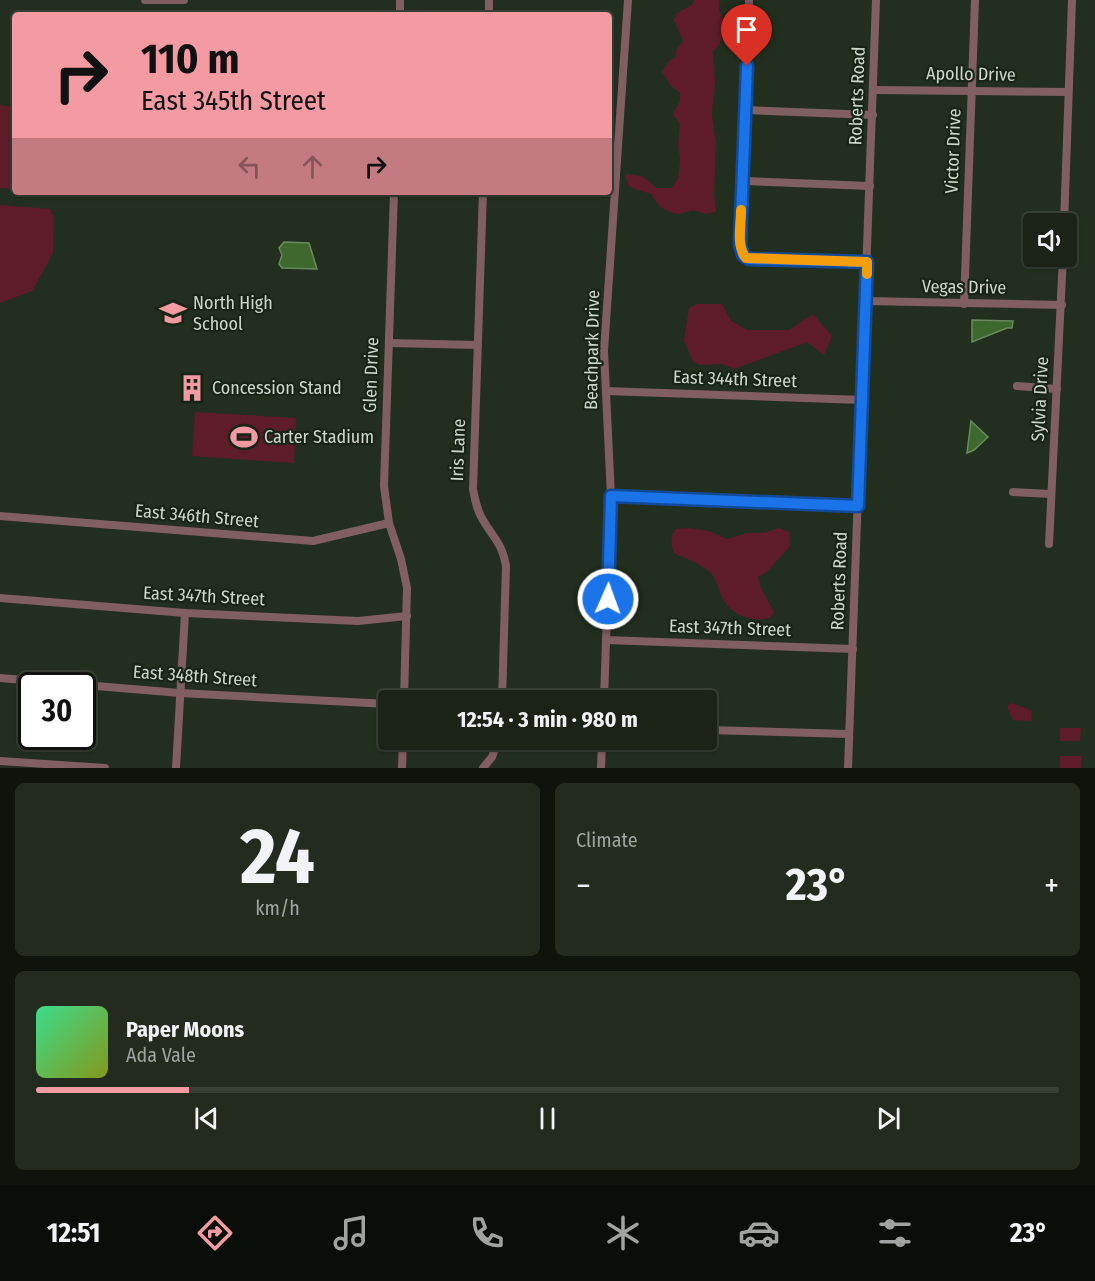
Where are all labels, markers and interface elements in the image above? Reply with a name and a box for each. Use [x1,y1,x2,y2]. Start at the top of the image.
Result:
pin [721,4,772,66]
icon: arrive [730,13,763,46]
text: 110 m [141,34,240,84]
icon: right [42,36,120,114]
street label: Roberts Road [844,46,870,146]
street label: Apollo Drive [926,62,1016,86]
text: East 345th Street [141,85,326,117]
street label: Victor Drive [941,108,965,194]
icon: left [233,150,266,183]
icon: ahead [296,150,329,183]
icon: right [359,150,392,183]
map controls [1023,213,1077,267]
button: sound [1023,213,1077,267]
street label: Vegas Drive [922,275,1007,299]
street label: Beachpark Drive [580,290,604,410]
place label: North High School [193,292,273,335]
school or university icon: North High School [158,298,188,328]
street label: Glen Drive [359,337,383,413]
street label: Sylvia Drive [1027,356,1053,442]
street label: East 344th Street [673,366,797,392]
building icon: Concession Stand [177,373,207,403]
place label: Concession Stand [212,377,342,399]
street label: Iris Lane [446,418,470,482]
sports icon: Carter Stadium [229,422,259,452]
place label: Carter Stadium [264,426,374,448]
street label: East 346th Street [134,500,260,532]
street label: Roberts Road [826,531,852,631]
position arrow [576,567,640,631]
street label: East 347th Street [142,582,266,610]
street label: East 347th Street [669,615,792,641]
street label: East 348th Street [132,661,258,691]
speed limit sign: 30 [18,672,96,750]
text: 12:54 · 3 min · 980 m [457,706,638,733]
text: 24 [240,810,315,904]
text: Climate [576,828,638,852]
text: 23° [786,858,849,912]
text: − [576,866,591,906]
text: + [1044,866,1059,906]
text: km/h [255,896,300,920]
text: Paper Moons [126,1016,244,1043]
text: Ada Vale [126,1043,196,1067]
icon: previous [190,1102,223,1135]
icon: pause [531,1102,564,1135]
icon: next [872,1102,905,1135]
icon: directions [194,1212,236,1254]
icon: music [330,1212,372,1254]
icon: phone [466,1212,508,1254]
icon: climate [602,1212,644,1254]
icon: car [738,1212,780,1254]
icon: filters [874,1212,916,1254]
text: 12:51 [47,1217,101,1249]
text: 23° [1010,1217,1048,1249]

